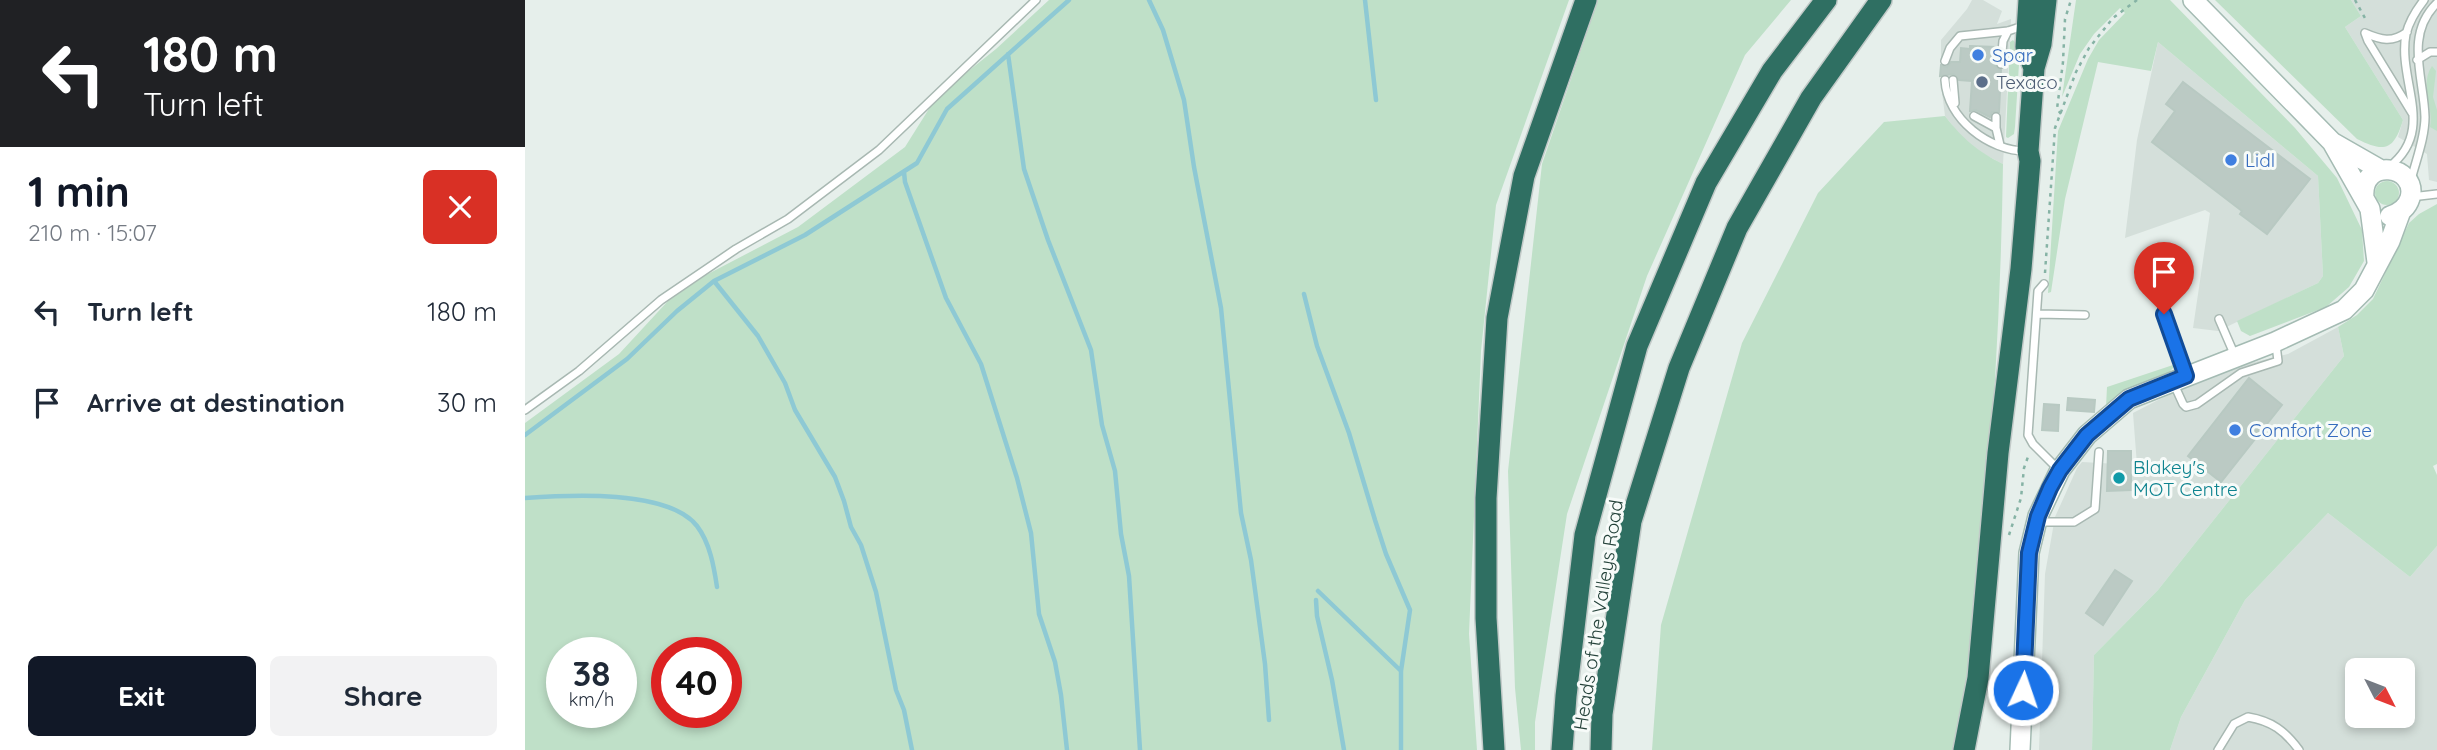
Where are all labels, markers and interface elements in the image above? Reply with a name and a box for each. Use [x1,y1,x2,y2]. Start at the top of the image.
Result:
text: 180 m [143,23,278,84]
icon: left [28,28,119,119]
place label: Spar [1992,43,2034,67]
marker: Spar [1970,47,1986,63]
place label: Texaco [1996,70,2058,94]
marker: Texaco [1974,74,1990,90]
text: Turn left [143,84,264,124]
place label: Lidl [2245,148,2275,172]
marker: Lidl [2223,152,2239,168]
text: 1 min [28,165,130,218]
button: close [423,170,497,244]
text: 210 m · 15:07 [28,218,157,247]
pin [2134,242,2194,314]
icon: arrive [2145,253,2183,291]
icon: left [28,293,66,331]
text: Turn left [87,295,194,328]
text: 180 m [427,295,497,328]
icon: arrive [28,384,66,422]
text: Arrive at destination [87,386,345,419]
text: 30 m [437,386,497,419]
place label: Comfort Zone [2249,418,2372,442]
marker: Comfort Zone [2227,422,2243,438]
place label: Blakey's MOT Centre [2133,455,2238,501]
marker: Blakey's MOT Centre [2111,470,2127,486]
street label: Heads of the Valleys Road [1568,498,1628,732]
speed limit sign: 40 [651,637,742,728]
text: 38 [573,651,610,695]
position arrow [1986,653,2060,727]
button: Exit [28,656,256,736]
button: Share [270,656,497,736]
north arrow [2345,658,2415,728]
map controls [2345,658,2415,728]
text: km/h [569,688,614,711]

